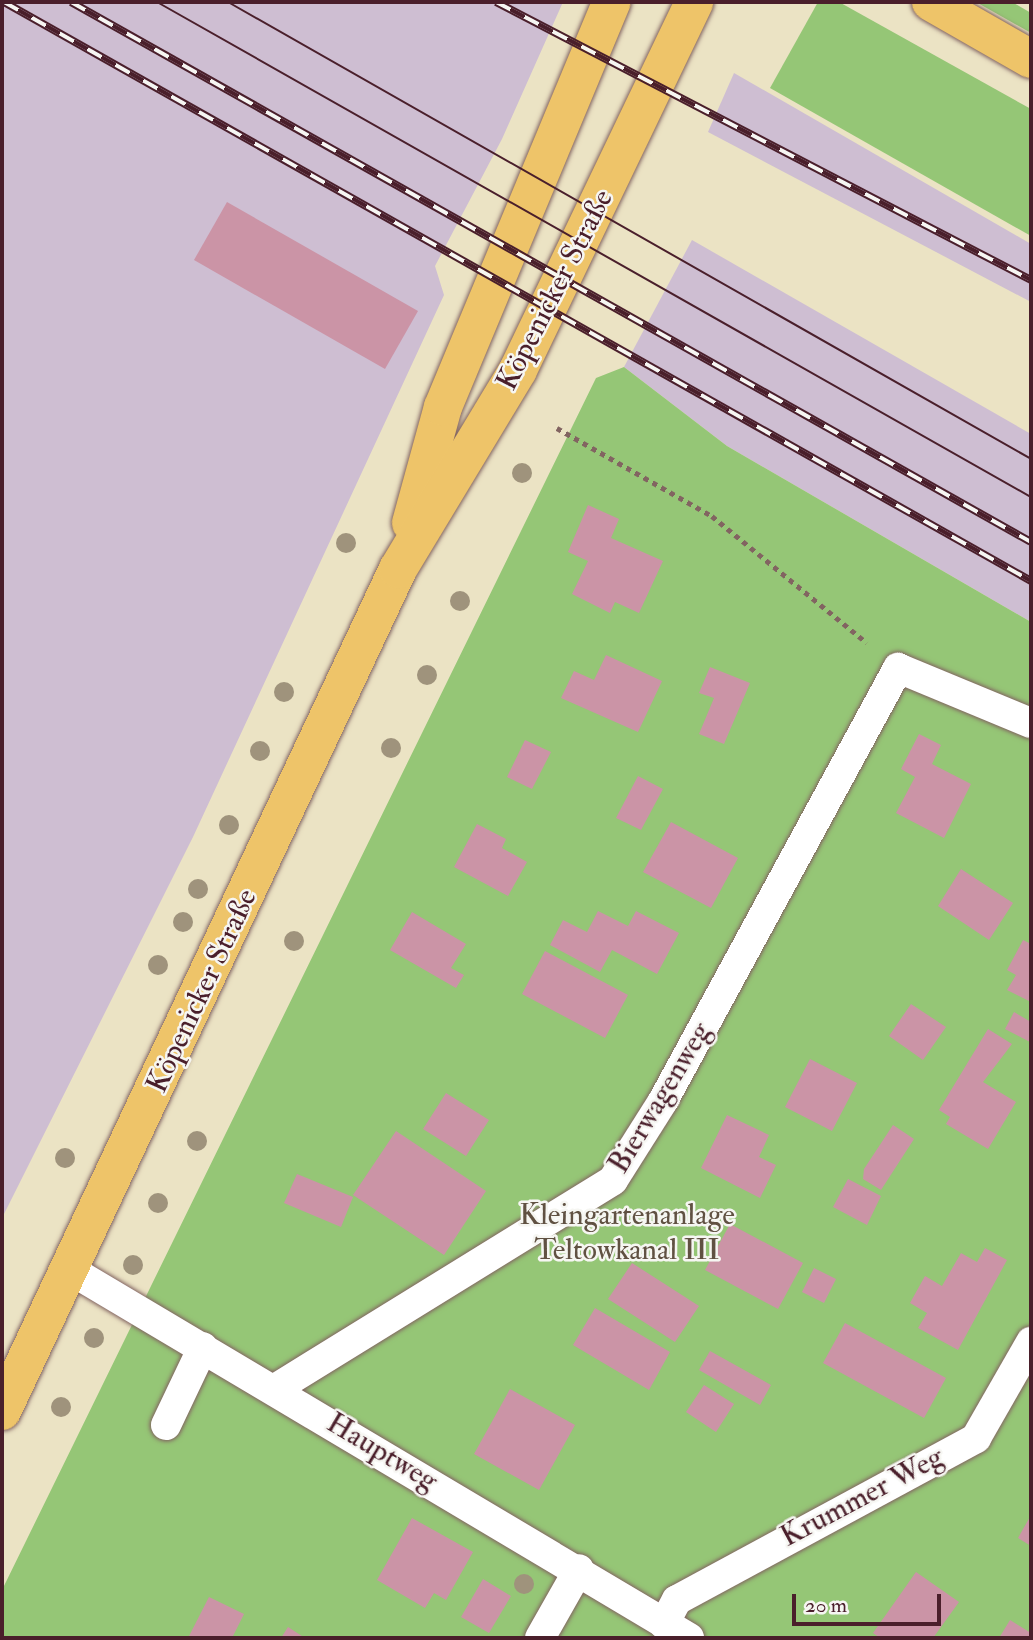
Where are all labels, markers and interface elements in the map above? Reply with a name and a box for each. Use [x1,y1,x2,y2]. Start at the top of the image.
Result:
street label: Köpenicker Straße [489,184,621,396]
street label: Köpenicker Straße [139,883,265,1099]
street label: Bierwagenweg [601,1016,719,1180]
park label: Kleingartenanlage Teltowkanal III [519,1197,735,1268]
street label: Hauptweg [320,1405,444,1499]
street label: Krummer Weg [774,1439,950,1555]
scale bar [795,1580,944,1624]
text: 20 m [805,1592,847,1619]

